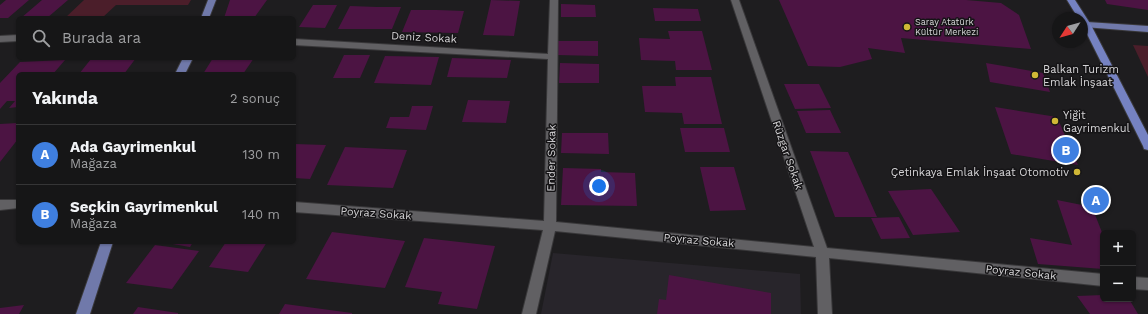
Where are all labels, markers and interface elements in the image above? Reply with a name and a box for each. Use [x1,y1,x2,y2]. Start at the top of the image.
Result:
north arrow [1052,12,1088,48]
search box [16,16,296,60]
place label: Saray Atatürk Kültür Merkezi [915,17,978,37]
marker: Saray Atatürk Kültür Merkezi [902,22,912,32]
icon: search [30,27,52,49]
text: Burada ara [62,29,141,47]
street label: Deniz Sokak [391,29,457,46]
place label: Balkan Turizm Emlak İnşaat [1043,63,1119,89]
marker: Balkan Turizm Emlak İnşaat [1030,70,1040,80]
text: Yakında [32,88,98,108]
text: 2 sonuç [230,91,280,106]
place label: Yiğit Gayrimenkul [1063,109,1131,135]
marker: Yiğit Gayrimenkul [1050,116,1060,126]
street label: Rüzgar Sokak [770,119,805,191]
street label: Ender Sokak [544,124,559,192]
pin: B [1053,135,1079,165]
text: Ada Gayrimenkul [70,138,196,156]
text: A [41,147,49,162]
text: 130 m [242,147,280,162]
text: Mağaza [70,156,117,171]
place label: Çetinkaya Emlak İnşaat Otomotiv [891,165,1069,179]
marker: Çetinkaya Emlak İnşaat Otomotiv [1072,167,1082,177]
your location [589,176,609,196]
pin: A [1083,185,1109,215]
text: Seçkin Gayrimenkul [70,198,218,216]
street label: Poyraz Sokak [340,205,412,222]
text: B [41,207,49,222]
text: 140 m [242,207,280,222]
text: Mağaza [70,216,117,231]
map controls [1100,230,1136,302]
button: + [1100,230,1136,266]
street label: Poyraz Sokak [663,231,735,250]
street label: Poyraz Sokak [985,262,1057,283]
button: − [1100,266,1136,302]

